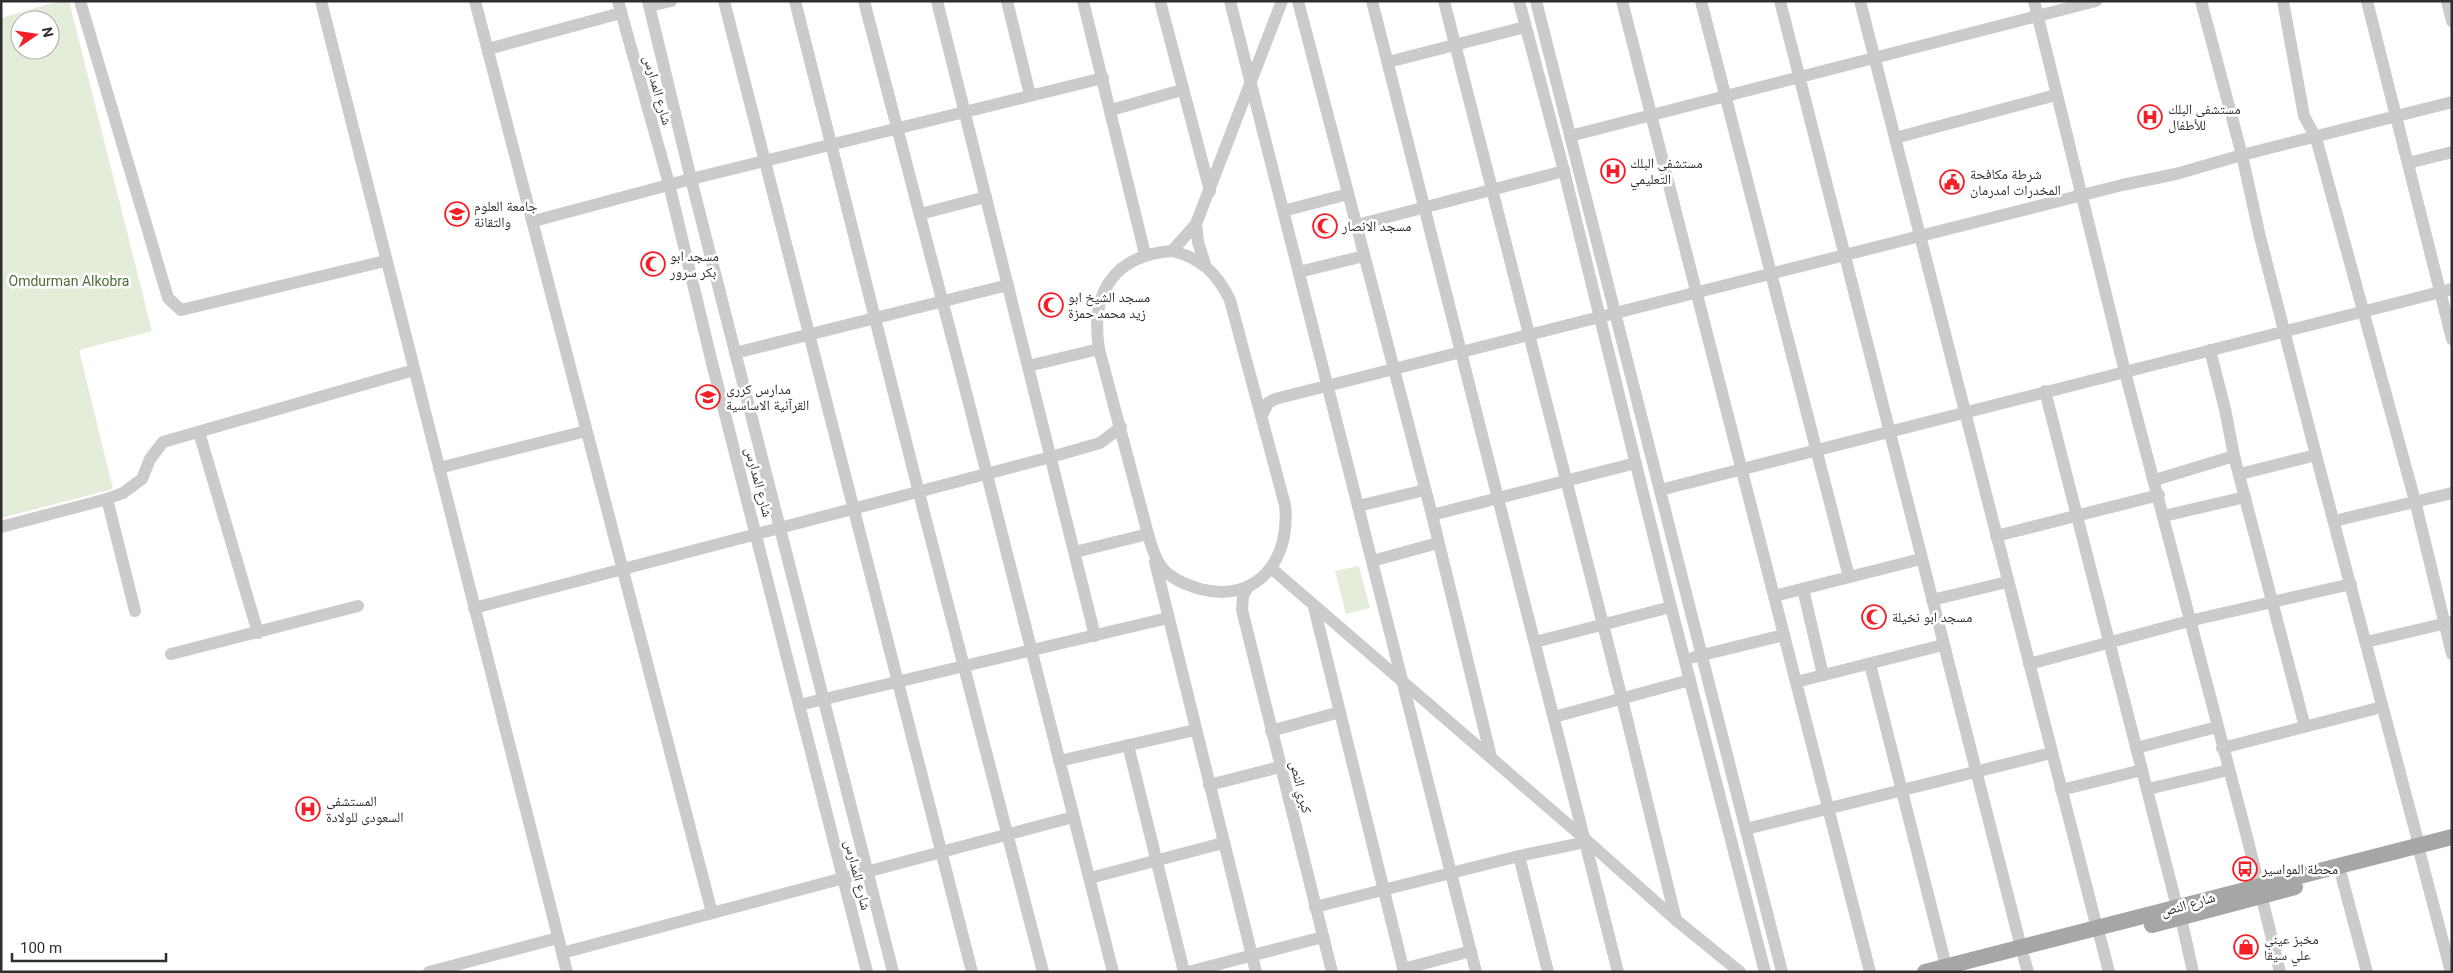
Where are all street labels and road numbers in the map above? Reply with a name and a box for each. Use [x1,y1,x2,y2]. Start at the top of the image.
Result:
street label: شارع المدارس [639,53,676,127]
street label: شارع المدارس [740,445,776,519]
street label: كبري النص [1283,759,1315,816]
street label: شارع المدارس [840,838,874,912]
street label: شارع النص [2159,889,2218,921]

